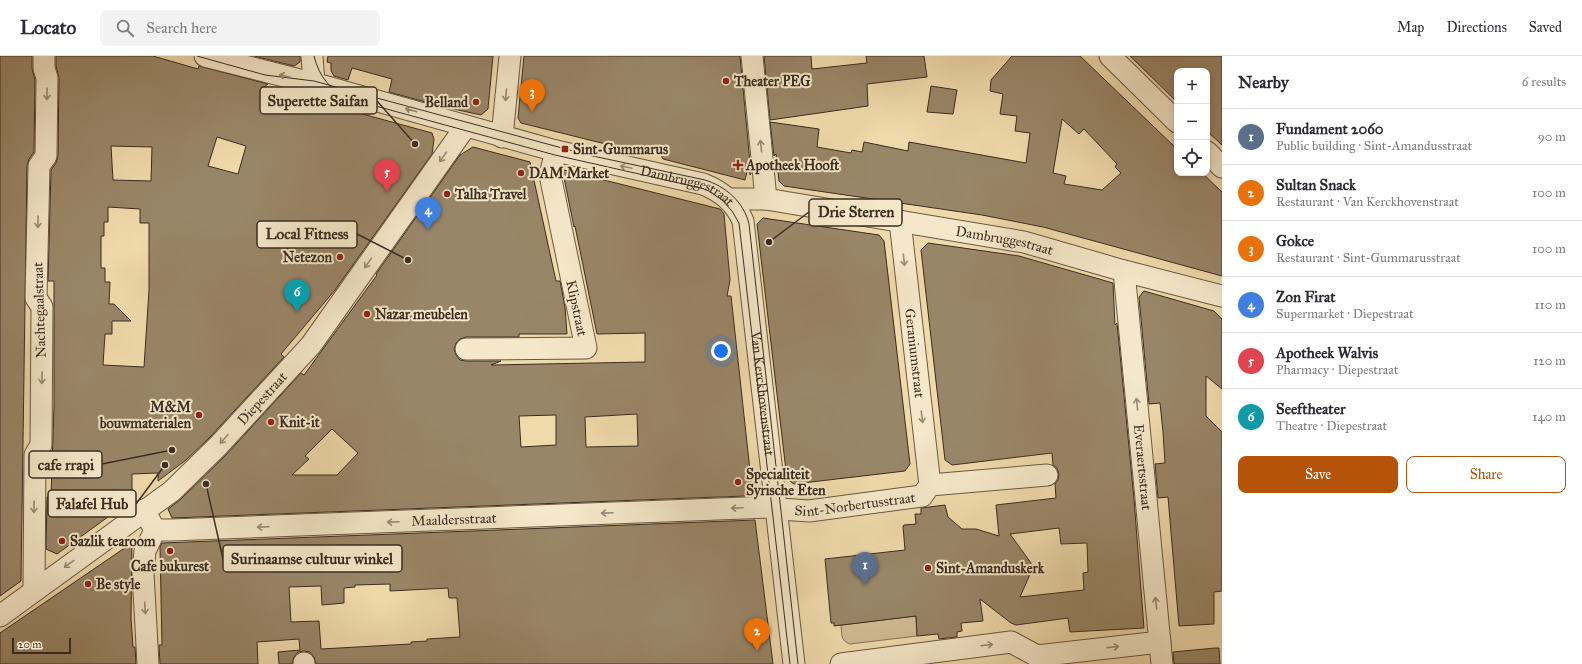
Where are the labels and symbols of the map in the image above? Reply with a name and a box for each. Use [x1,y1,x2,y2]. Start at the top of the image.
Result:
one-way arrow [279,72,292,80]
place label: Theater PEG [733,73,811,90]
marker: Theater PEG [721,76,731,86]
pin: 3 [519,79,545,112]
one-way arrow [43,87,51,100]
callout: Superette Saifan [260,87,377,114]
one-way arrow [503,88,510,101]
text: Superette Saifan [268,92,369,111]
place label: Belland [425,94,469,111]
marker: Belland [471,97,481,107]
one-way arrow [405,106,418,113]
one-way arrow [757,140,765,153]
place label: Sint-Gummarus [573,141,668,158]
marker: Sint-Gummarus [560,144,570,154]
one-way arrow [439,151,447,162]
place label: Apotheek Hooft [745,157,839,175]
pin: 5 [374,159,400,192]
marker: Apotheek Hooft [733,160,743,170]
street label: Dambruggestraat [639,162,738,210]
one-way arrow [620,163,633,171]
place label: DAM Market [529,165,609,182]
marker: DAM Market [516,168,526,178]
place label: Talha Travel [454,186,528,203]
marker: Talha Travel [442,189,452,199]
pin: 4 [415,197,441,230]
callout: Drie Sterren [809,199,902,226]
text: Drie Sterren [818,203,895,221]
one-way arrow [34,215,42,228]
callout: Local Fitness [257,221,357,248]
street label: Dambruggestraat [954,223,1055,259]
text: Local Fitness [265,225,349,243]
place label: Netezon [283,249,332,266]
marker: Netezon [335,252,345,262]
one-way arrow [900,253,908,266]
one-way arrow [364,258,372,269]
street label: Nachtegaalstraat [29,262,50,358]
pin: 6 [284,279,310,312]
street label: Klipstraat [562,279,591,338]
place label: Nazar meubelen [375,306,468,323]
street label: Geraniumstraat [901,308,928,399]
marker: Nazar meubelen [362,309,372,319]
street label: Van Kerckhovenstraat [747,329,778,457]
your location [711,341,731,361]
street label: Diepestraat [234,369,291,428]
one-way arrow [38,371,46,384]
one-way arrow [1133,398,1141,411]
place label: M&M bouwmaterialen [99,399,192,432]
marker: M&M bouwmaterialen [194,410,204,420]
one-way arrow [918,410,926,423]
place label: Knit-it [279,414,320,431]
marker: Knit-it [266,417,276,427]
street label: Everaertsstraat [1130,423,1155,511]
one-way arrow [220,434,229,444]
callout: cafe rrapi [29,451,102,478]
text: cafe rrapi [38,456,95,475]
place label: Specialiteit Syrische Eten [746,466,826,500]
marker: Specialiteit Syrische Eten [733,477,743,487]
street label: Sint-Norbertusstraat [794,489,917,520]
callout: Falafel Hub [48,490,136,517]
text: Falafel Hub [56,495,129,513]
one-way arrow [30,500,38,513]
one-way arrow [731,505,744,512]
street label: Maaldersstraat [411,510,497,530]
one-way arrow [601,510,614,517]
one-way arrow [387,518,400,525]
one-way arrow [257,523,270,530]
place label: Sazlik tearoom [70,533,156,550]
marker: Sazlik tearoom [57,536,67,546]
callout: Surinaamse cultuur winkel [223,545,402,572]
marker: Cafe bukurest [165,546,175,556]
text: Surinaamse cultuur winkel [231,550,394,568]
pin: 1 [852,552,878,585]
place label: Cafe bukurest [131,558,209,575]
one-way arrow [63,560,74,569]
place label: Sint-Amanduskerk [936,560,1045,577]
marker: Sint-Amanduskerk [923,563,933,573]
place label: Be style [96,576,140,594]
marker: Be style [83,579,93,589]
one-way arrow [1153,597,1160,610]
one-way arrow [142,602,149,615]
pin: 2 [744,618,770,651]
scale bar [12,636,71,655]
one-way arrow [980,641,993,649]
one-way arrow [1106,644,1119,651]

